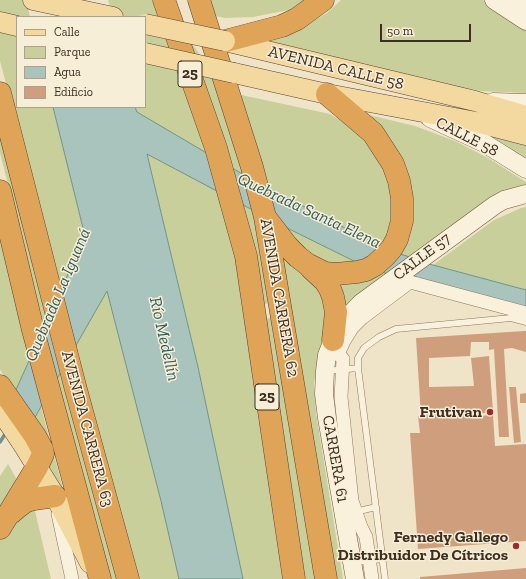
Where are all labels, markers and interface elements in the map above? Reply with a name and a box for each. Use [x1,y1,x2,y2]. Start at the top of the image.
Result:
legend [16,16,146,108]
scale bar [382,16,473,42]
text: 50 m [387,24,413,38]
text: Calle [54,25,80,39]
street label: AVENIDA CALLE 58 [266,42,406,94]
text: Parque [54,45,90,59]
road number: 25 [178,61,202,87]
text: Agua [54,65,81,79]
text: Edificio [54,85,93,99]
street label: CALLE 58 [432,113,502,161]
water label: Quebrada Santa Elena [234,169,384,253]
street label: AVENIDA CARRERA 62 [256,217,302,379]
water label: Quebrada La Iguaná [21,226,95,364]
street label: CALLE 57 [390,229,454,285]
water label: Río Medellín [144,295,184,383]
street label: AVENIDA CARRERA 63 [57,349,117,509]
road number: 25 [255,384,279,410]
place label: Frutivan [420,402,482,422]
marker: Frutivan [485,407,495,417]
street label: CARRERA 61 [318,414,352,504]
place label: Fernedy Gallego Distribuidor De Cítricos [338,527,508,565]
marker: Fernedy Gallego Distribuidor De Cítricos [511,541,521,551]

